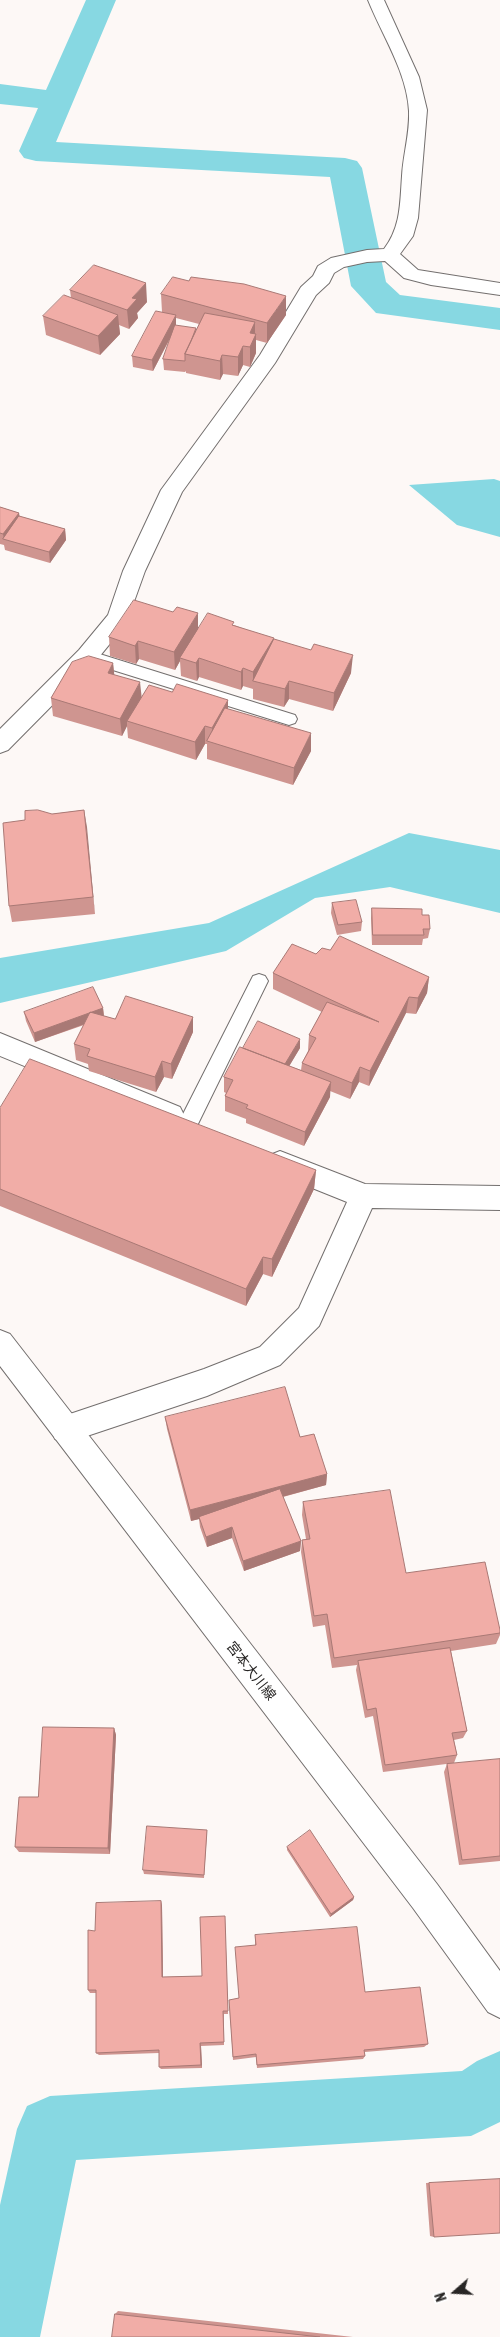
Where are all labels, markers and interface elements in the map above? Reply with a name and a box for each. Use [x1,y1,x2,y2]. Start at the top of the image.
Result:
street label: 宮本大川線 [223,1638,279,1704]
north arrow [430,2267,480,2317]
text: N [432,2290,450,2303]

